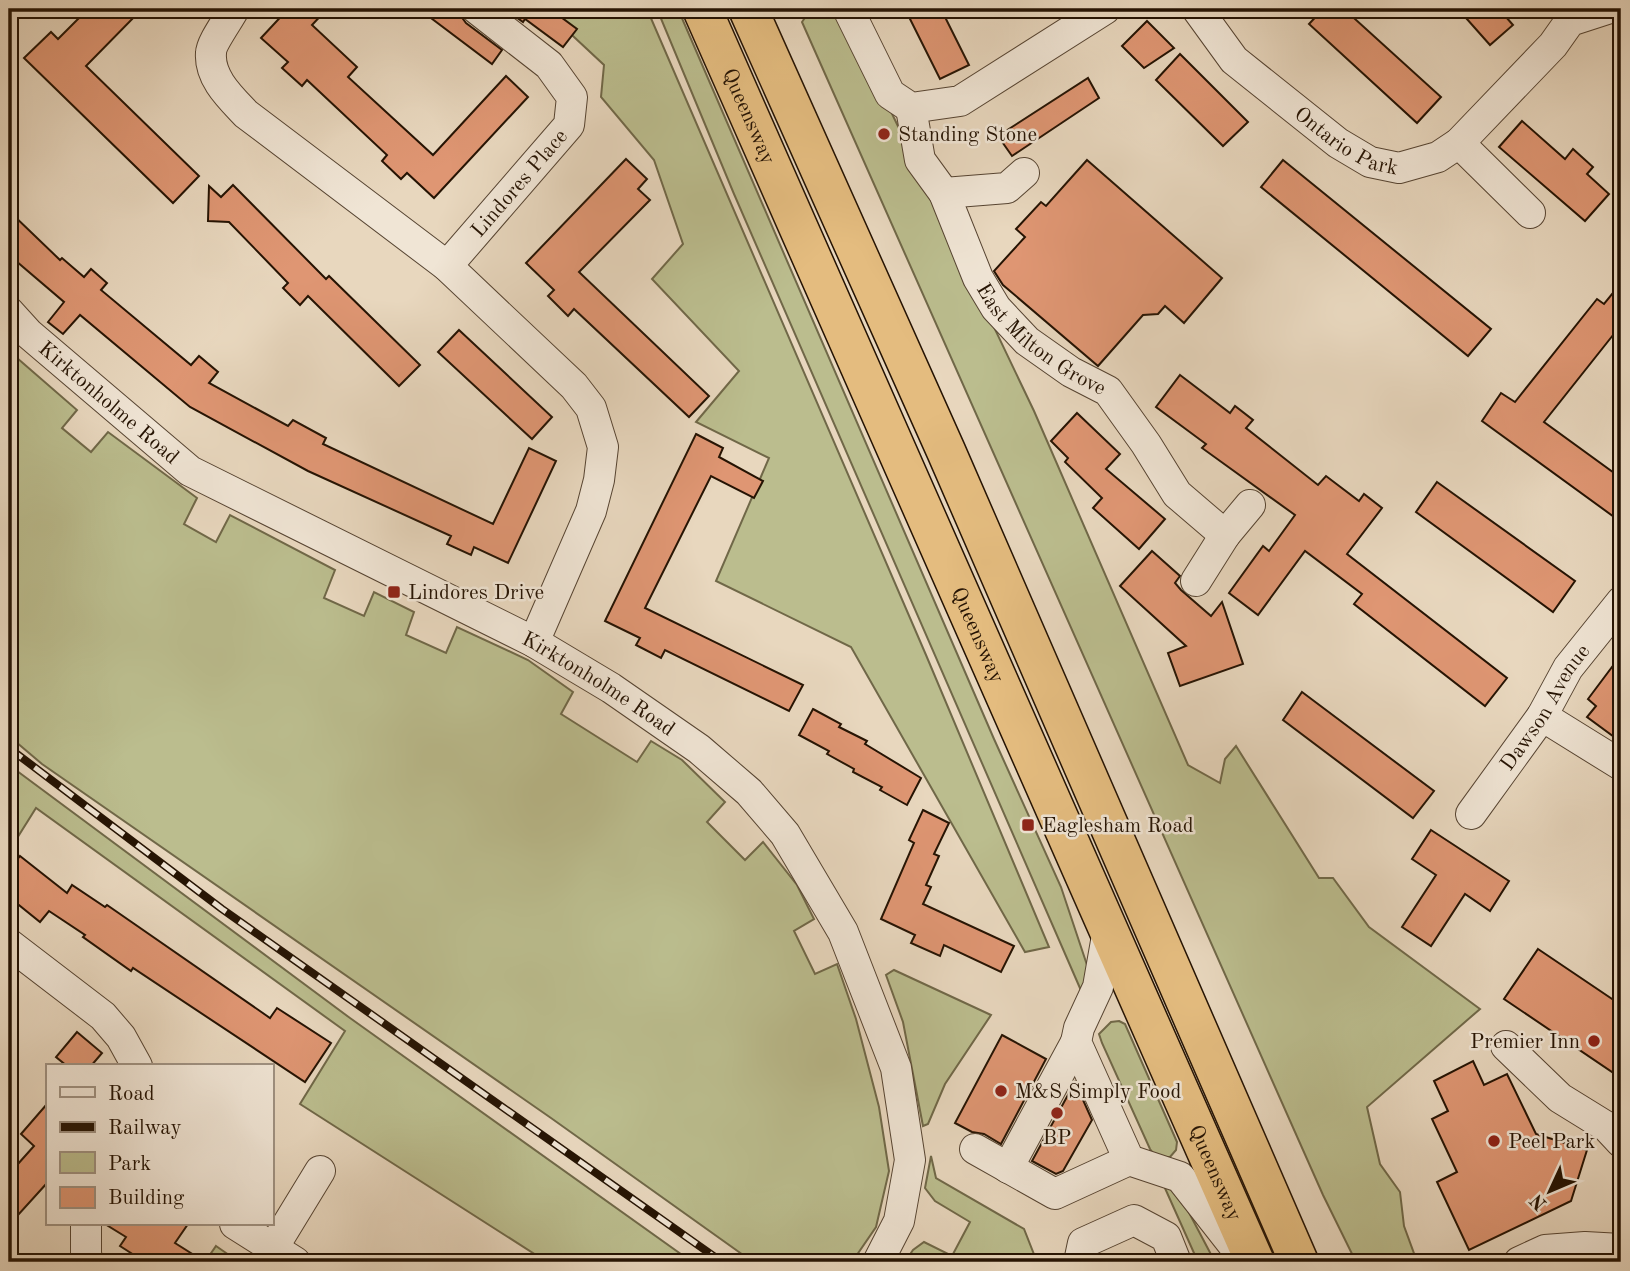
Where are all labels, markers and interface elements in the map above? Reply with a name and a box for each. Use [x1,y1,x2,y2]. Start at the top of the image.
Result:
street label: Queensway [718,65,778,168]
street label: Ontario Park [1290,104,1400,180]
place label: Standing Stone [898,125,1037,146]
street label: Lindores Place [468,126,572,242]
marker: Standing Stone [876,126,892,142]
street label: East Milton Grove [972,280,1109,400]
street label: Kirktonholme Road [34,338,182,469]
place label: Lindores Drive [408,583,544,604]
marker: Lindores Drive [386,584,402,600]
street label: Queensway [946,584,1007,687]
street label: Kirktonholme Road [518,629,678,741]
street label: Dawson Avenue [1497,641,1595,775]
place label: Eaglesham Road [1042,816,1194,837]
marker: Eaglesham Road [1020,817,1036,833]
place label: Premier Inn [1470,1032,1580,1053]
marker: Premier Inn [1586,1033,1602,1049]
legend [46,1064,273,1226]
place label: M&S Simply Food [1015,1082,1181,1103]
marker: M&S Simply Food [993,1083,1009,1099]
text: Road [108,1084,155,1105]
marker: BP [1049,1105,1065,1121]
text: Railway [108,1118,182,1139]
street label: Queensway [1184,1122,1245,1224]
place label: BP [1043,1128,1071,1149]
place label: Peel Park [1508,1132,1595,1153]
marker: Peel Park [1486,1133,1502,1149]
text: Park [108,1154,151,1175]
north arrow [1514,1156,1584,1226]
text: Building [108,1188,185,1209]
text: N [1527,1189,1551,1213]

